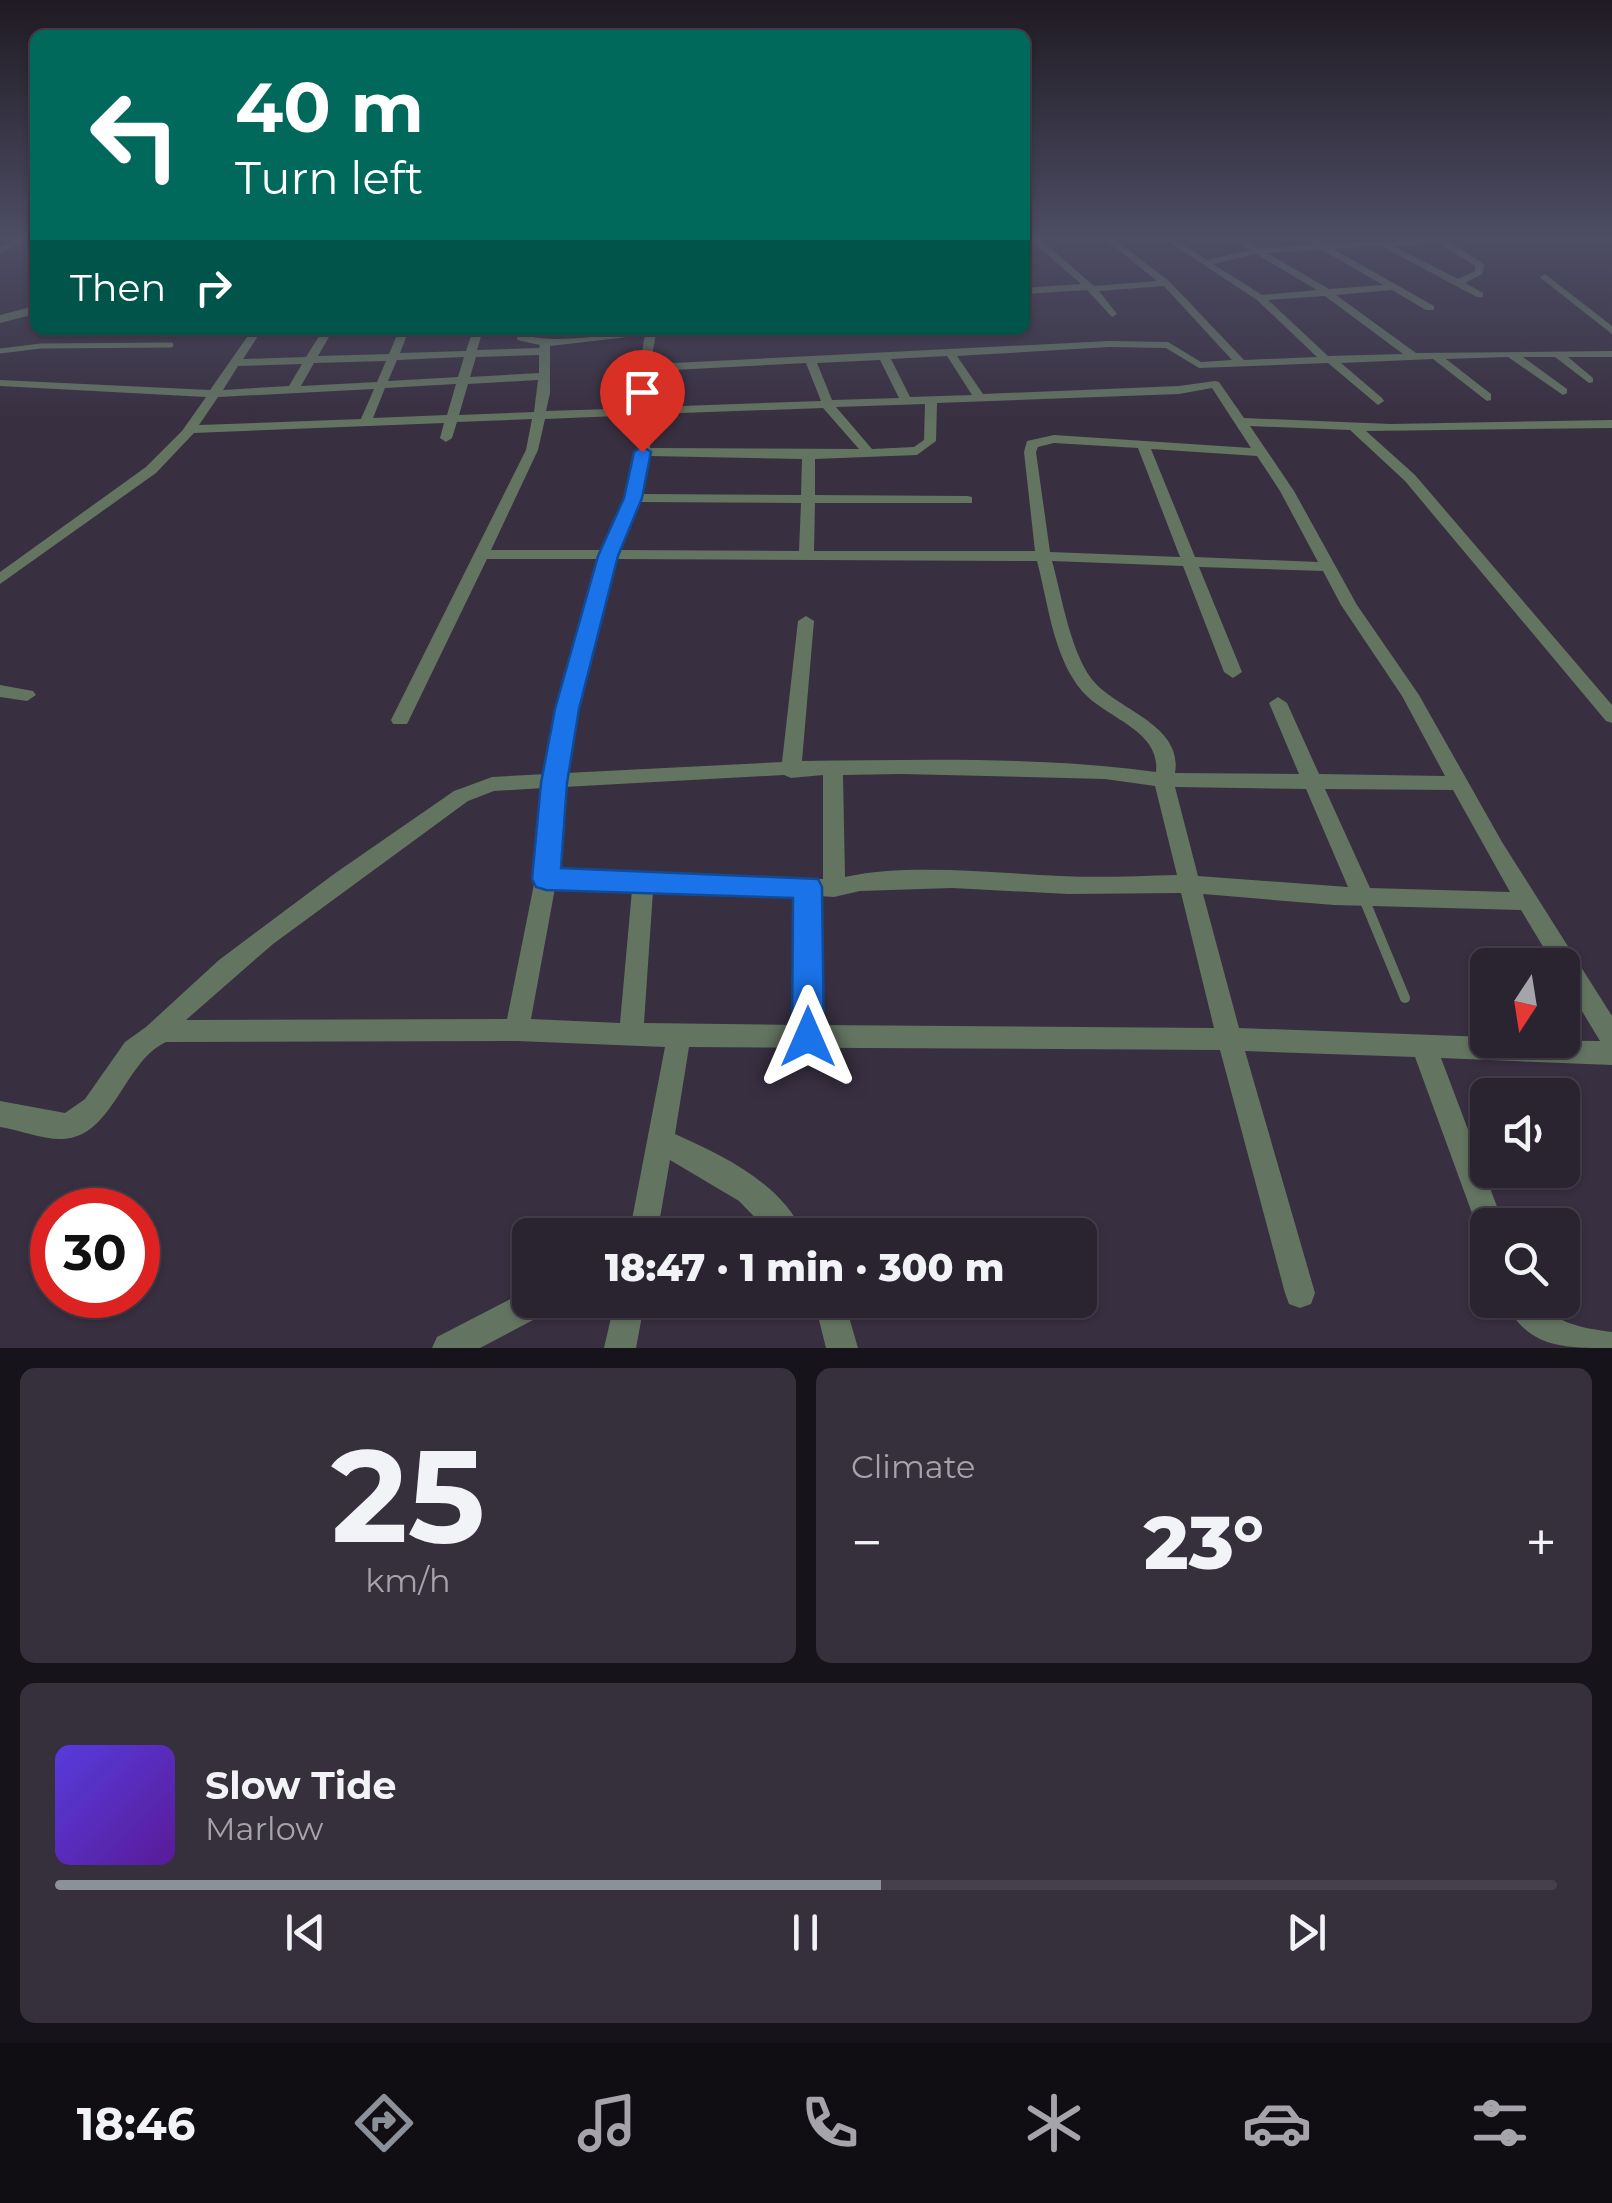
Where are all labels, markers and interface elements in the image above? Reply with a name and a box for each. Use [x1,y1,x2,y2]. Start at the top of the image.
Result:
text: 40 m [235,64,424,150]
icon: left [70,70,200,200]
text: Turn left [235,150,423,205]
icon: right [186,260,241,315]
text: Then [70,264,166,311]
pin [600,350,685,453]
icon: arrive [615,365,670,420]
north arrow [1470,948,1580,1058]
map controls [1470,948,1580,1318]
position arrow [756,985,860,1089]
button: sound [1470,1078,1580,1188]
speed limit sign: 30 [30,1188,160,1318]
button: search [1470,1208,1580,1318]
text: 18:47 · 1 min · 300 m [605,1244,1004,1291]
text: 25 [331,1416,485,1575]
text: Climate [851,1447,975,1486]
text: 23° [1144,1496,1264,1588]
text: − [851,1509,883,1576]
text: + [1525,1509,1557,1576]
text: km/h [365,1561,451,1600]
text: Slow Tide [205,1762,397,1809]
text: Marlow [205,1809,323,1848]
icon: previous [278,1905,333,1960]
icon: pause [778,1905,833,1960]
icon: next [1279,1905,1334,1960]
icon: directions [349,2088,419,2158]
icon: music [572,2088,642,2158]
icon: phone [795,2088,865,2158]
icon: climate [1019,2088,1089,2158]
icon: car [1242,2088,1312,2158]
icon: filters [1465,2088,1535,2158]
text: 18:46 [77,2096,195,2151]

